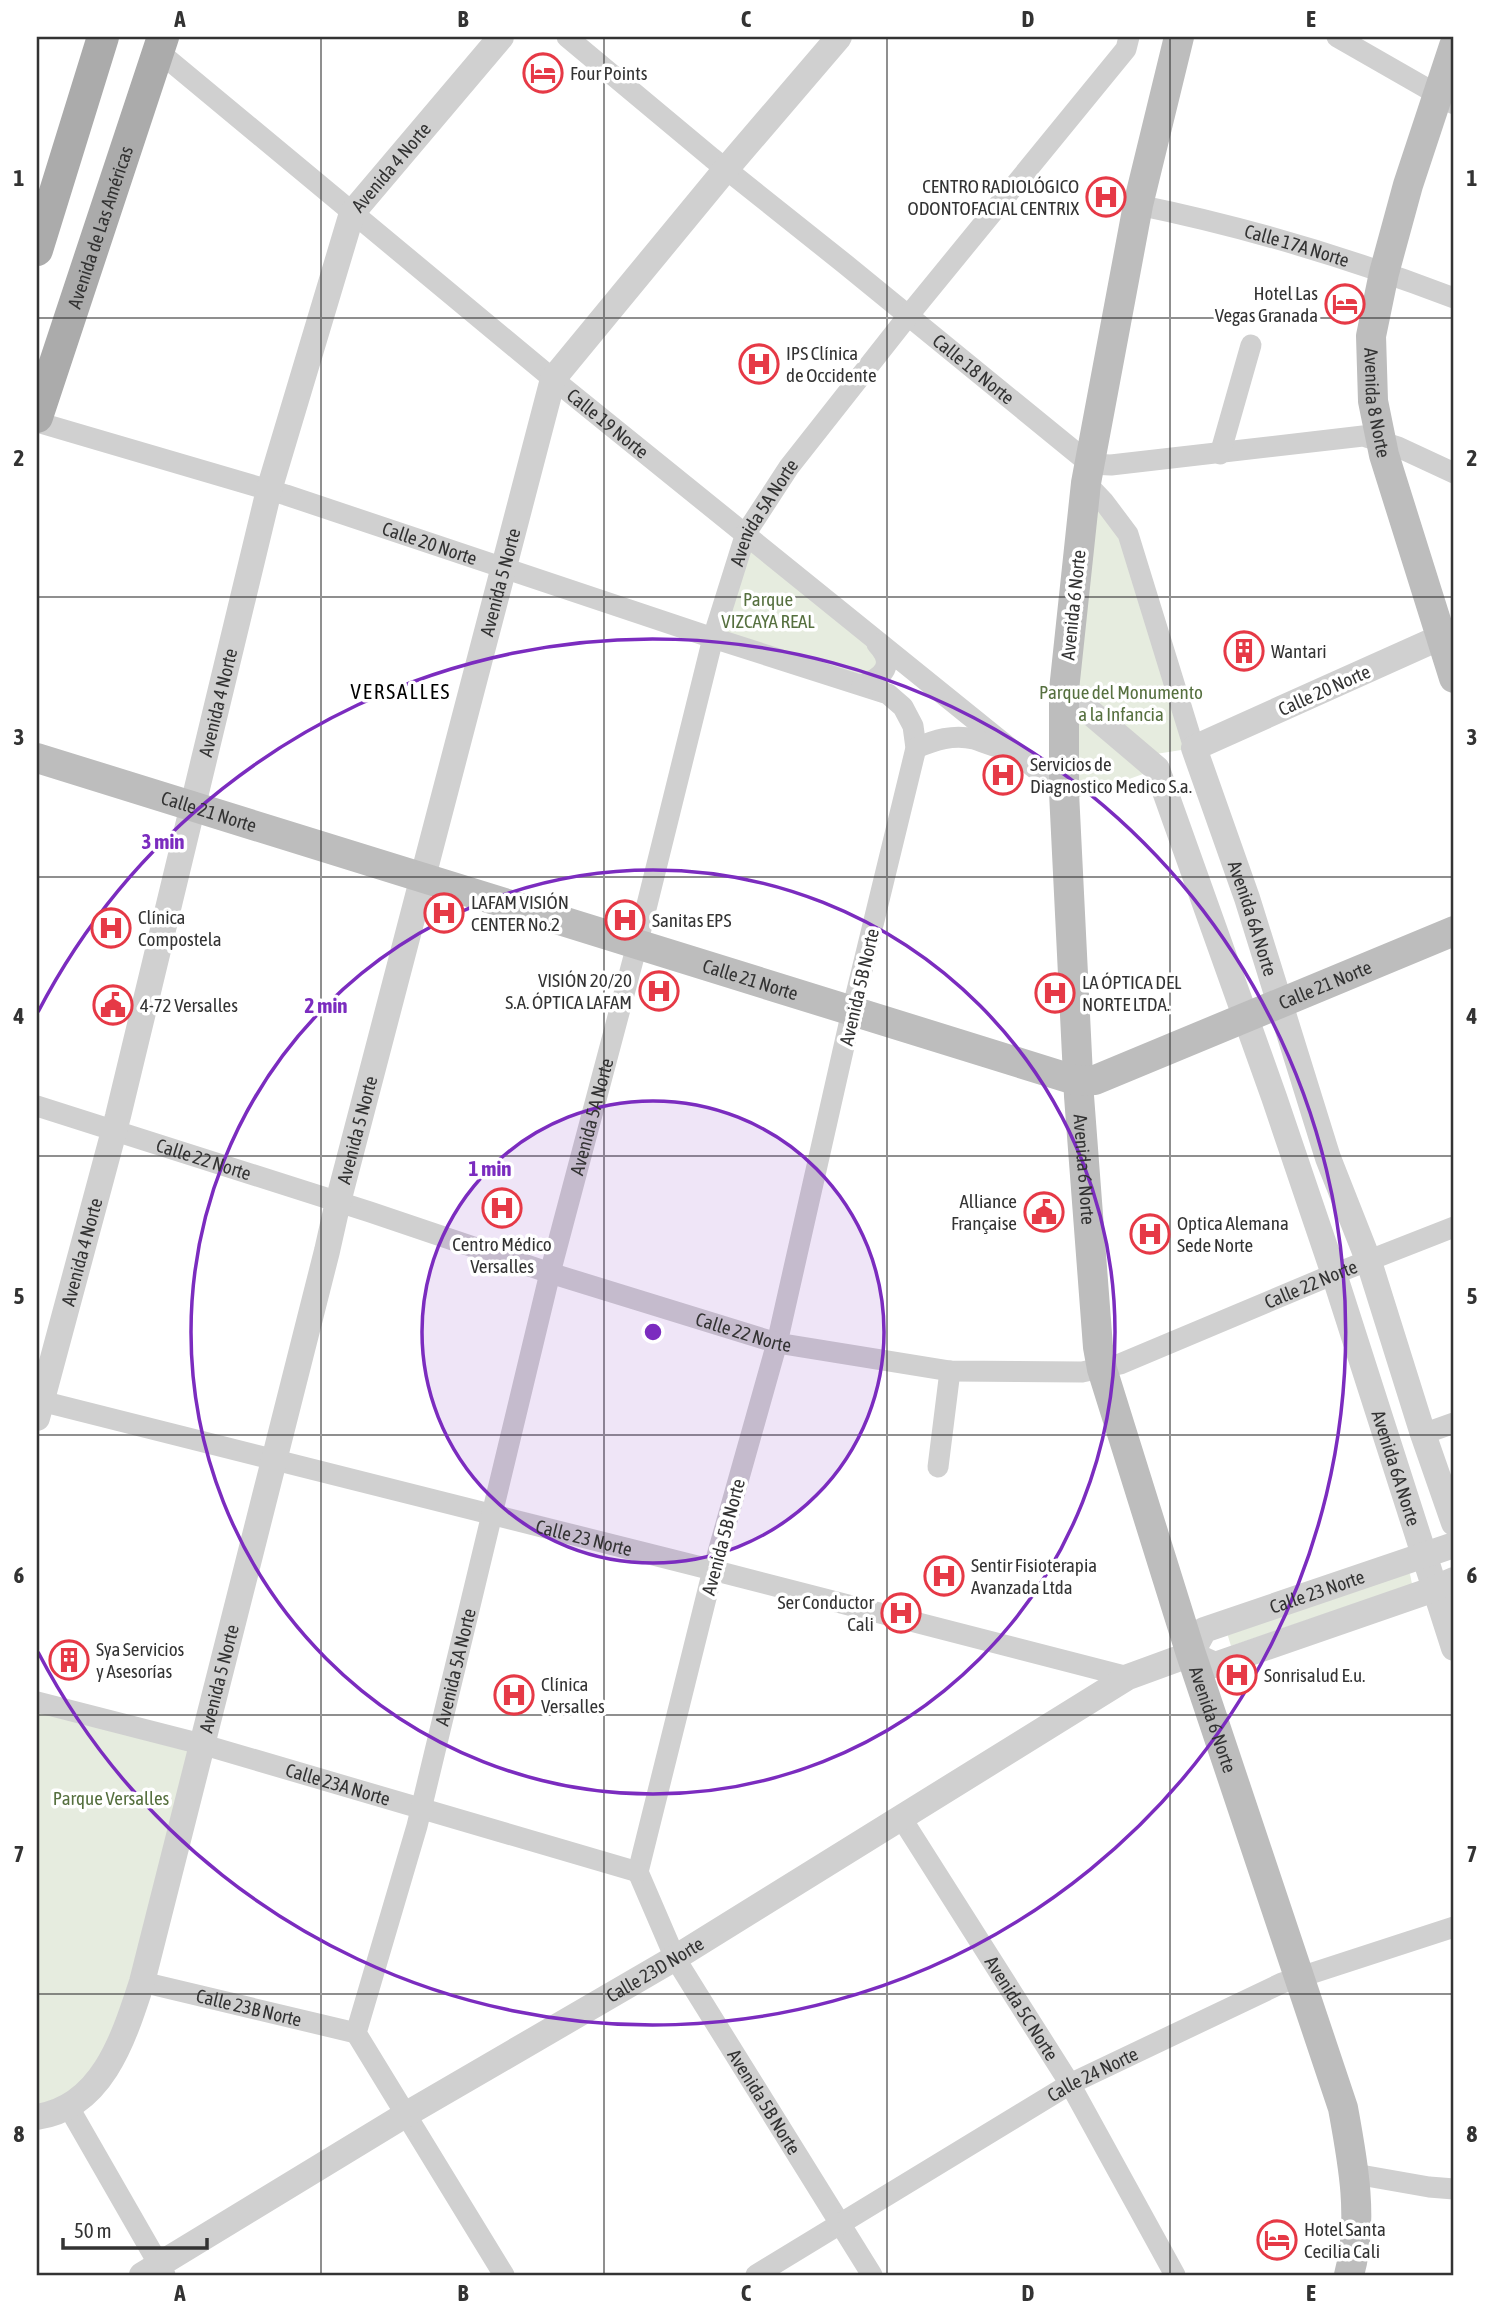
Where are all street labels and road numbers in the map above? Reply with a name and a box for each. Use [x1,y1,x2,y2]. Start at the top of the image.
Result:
street label: Avenida 4 Norte [347,118,435,216]
street label: Avenida de Las Américas [63,143,137,311]
street label: Calle 17A Norte [1242,220,1352,271]
street label: Calle 18 Norte [929,329,1019,409]
street label: Avenida 8 Norte [1360,347,1395,459]
street label: Calle 19 Norte [563,384,653,463]
street label: Avenida 5A Norte [725,454,802,569]
street label: Calle 20 Norte [379,517,480,569]
street label: Avenida 5 Norte [475,526,525,639]
street label: Avenida 6 Norte [1056,549,1090,661]
street label: Avenida 4 Norte [194,646,241,759]
street label: Calle 20 Norte [1275,660,1373,720]
street label: Calle 21 Norte [159,786,259,836]
street label: Avenida 6A Norte [1224,858,1282,979]
street label: Avenida 5B Norte [835,926,883,1048]
street label: Calle 21 Norte [700,954,801,1004]
street label: Calle 21 Norte [1275,955,1375,1014]
street label: Avenida 5A Norte [565,1056,617,1177]
street label: Avenida 5 Norte [332,1073,381,1186]
street label: Avenida 6 Norte [1069,1113,1100,1226]
street label: Calle 22 Norte [153,1134,254,1185]
street label: Avenida 4 Norte [57,1196,107,1308]
street label: Calle 22 Norte [1261,1255,1360,1313]
street label: Calle 22 Norte [693,1308,793,1356]
street label: Avenida 6A Norte [1367,1408,1425,1529]
street label: Avenida 5B Norte [697,1476,749,1598]
street label: Calle 23 Norte [533,1515,634,1560]
street label: Calle 23 Norte [1267,1565,1367,1618]
street label: Avenida 5A Norte [431,1606,480,1728]
street label: Avenida 5 Norte [195,1622,243,1735]
street label: Avenida 6 Norte [1185,1663,1241,1775]
street label: Calle 23A Norte [283,1758,393,1810]
street label: Calle 23D Norte [602,1932,708,2007]
street label: Avenida 5C Norte [981,1952,1063,2064]
street label: Calle 23B Norte [194,1984,304,2031]
street label: Calle 24 Norte [1043,2042,1141,2106]
street label: Avenida 5B Norte [723,2045,805,2158]

